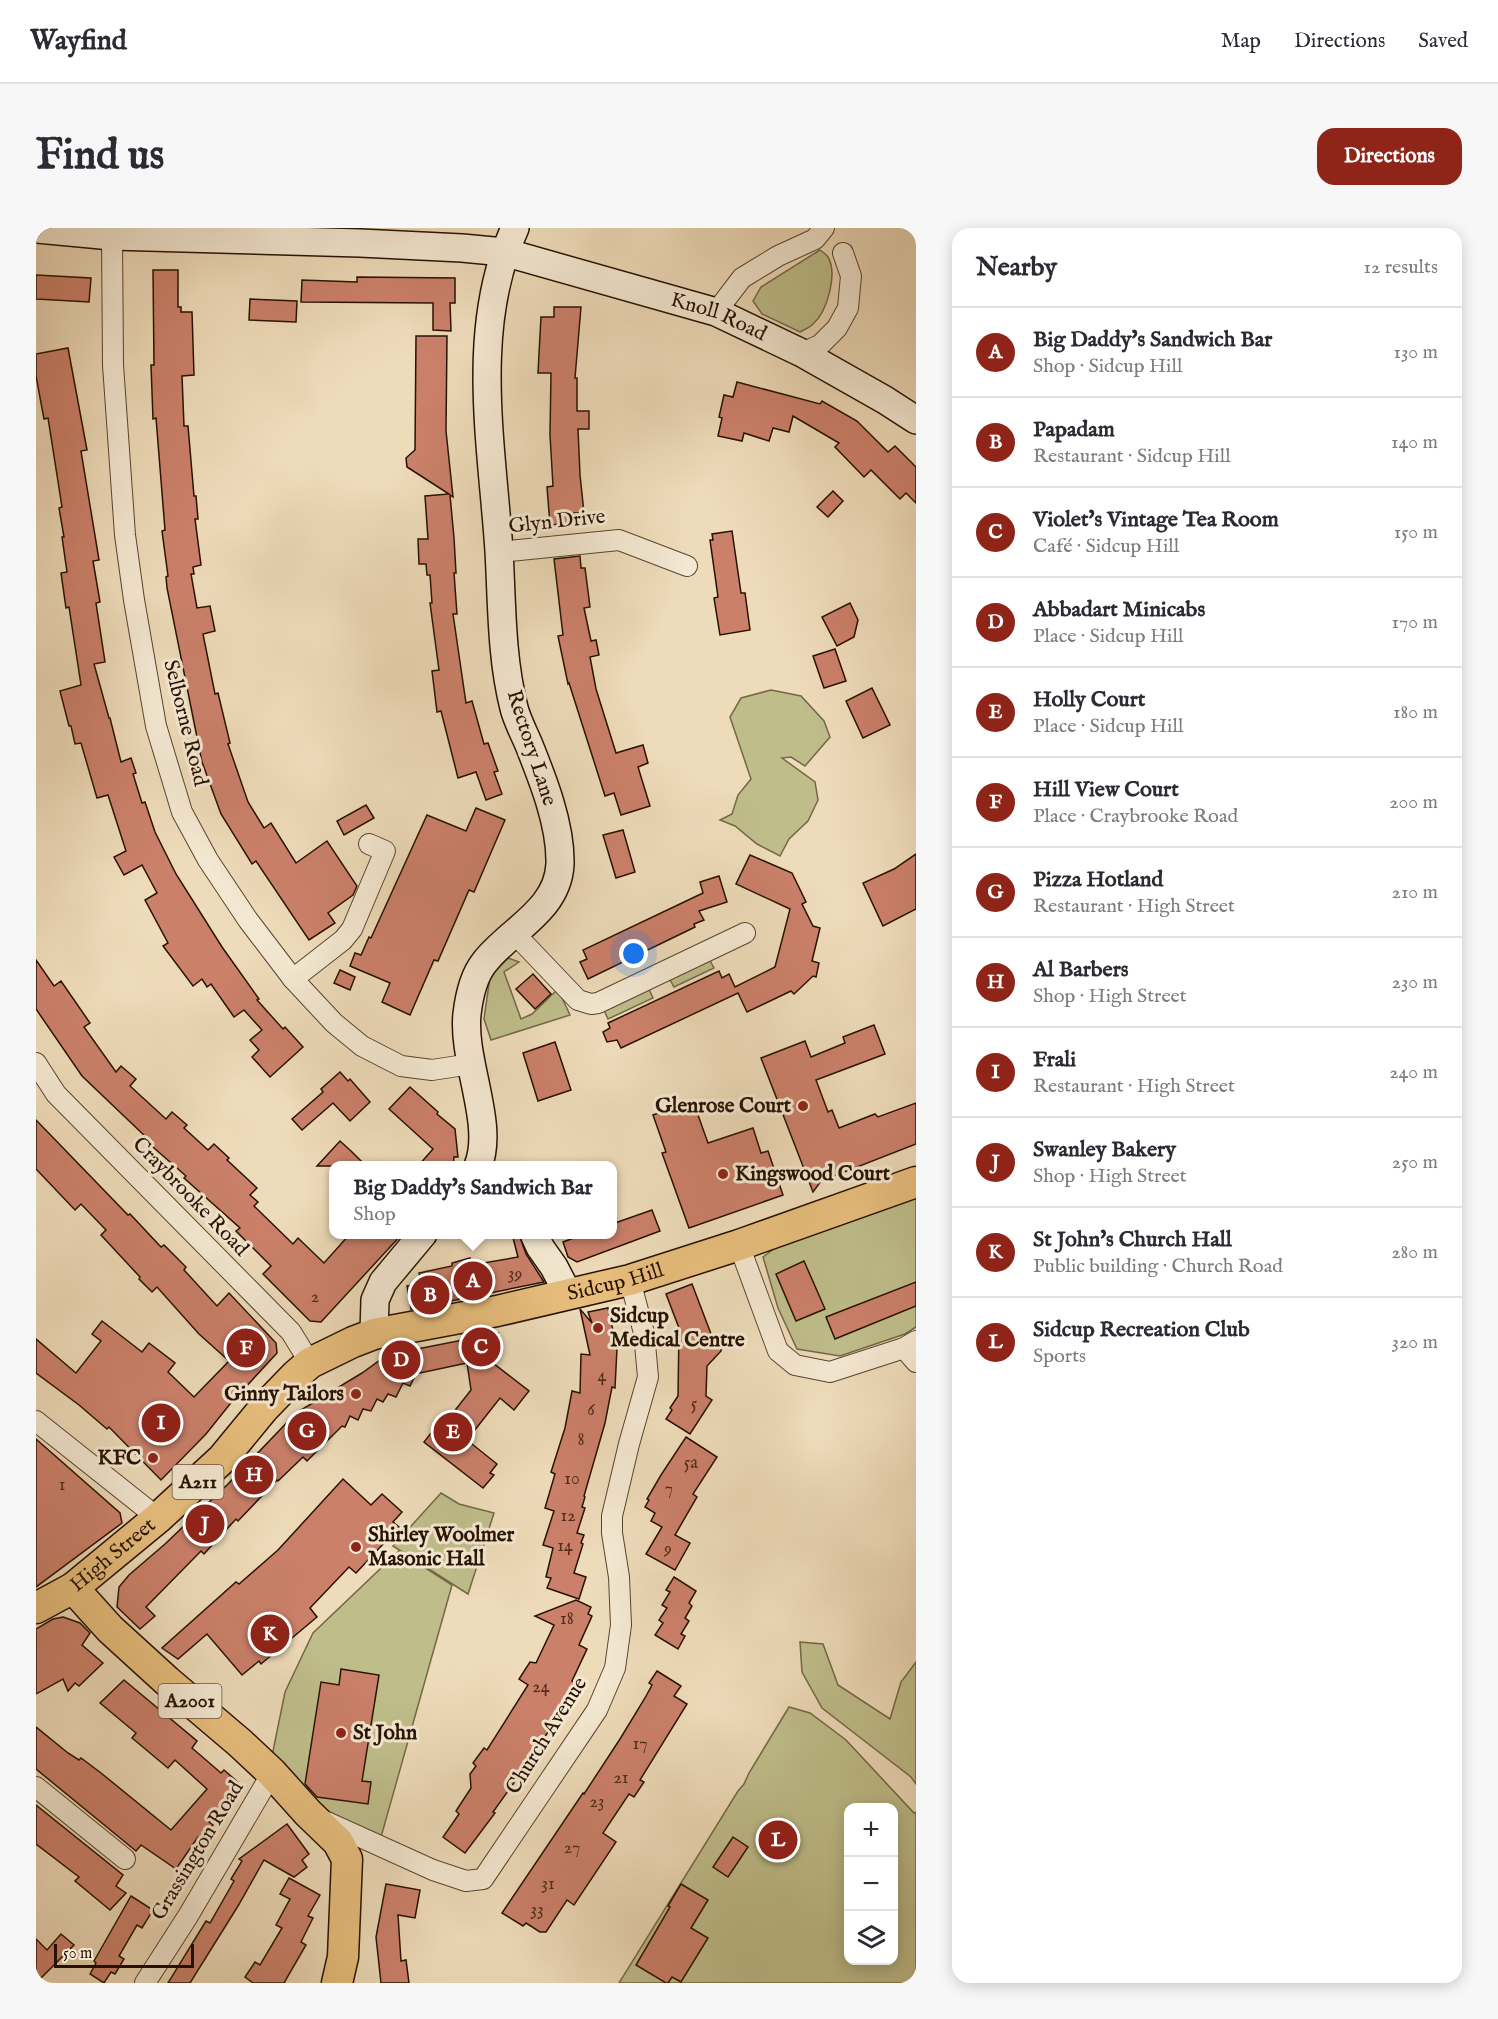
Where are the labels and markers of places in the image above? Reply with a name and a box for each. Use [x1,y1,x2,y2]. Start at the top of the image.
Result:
place label: Glenrose Court [655,1093,792,1120]
marker: Glenrose Court [796,1099,810,1113]
place label: Kingswood Court [735,1161,891,1188]
marker: Kingswood Court [716,1167,730,1181]
pin: A [454,1258,492,1304]
pin: B [410,1272,450,1318]
place label: Sidcup Medical Centre [610,1303,745,1354]
marker: Sidcup Medical Centre [591,1321,605,1335]
pin: C [462,1324,500,1370]
pin: F [226,1326,266,1370]
pin: D [382,1338,421,1382]
place label: Ginny Tailors [224,1381,344,1408]
marker: Ginny Tailors [349,1387,363,1401]
pin: I [142,1400,180,1446]
pin: G [288,1408,326,1454]
pin: E [434,1410,472,1454]
place label: KFC [97,1445,141,1472]
marker: KFC [146,1451,160,1465]
pin: H [234,1452,274,1498]
pin: J [186,1502,224,1546]
place label: Shirley Woolmer Masonic Hall [368,1522,514,1573]
marker: Shirley Woolmer Masonic Hall [349,1540,363,1554]
pin: K [250,1612,290,1656]
place label: St John [353,1720,417,1747]
marker: St John [334,1726,348,1740]
pin: L [758,1818,798,1862]

